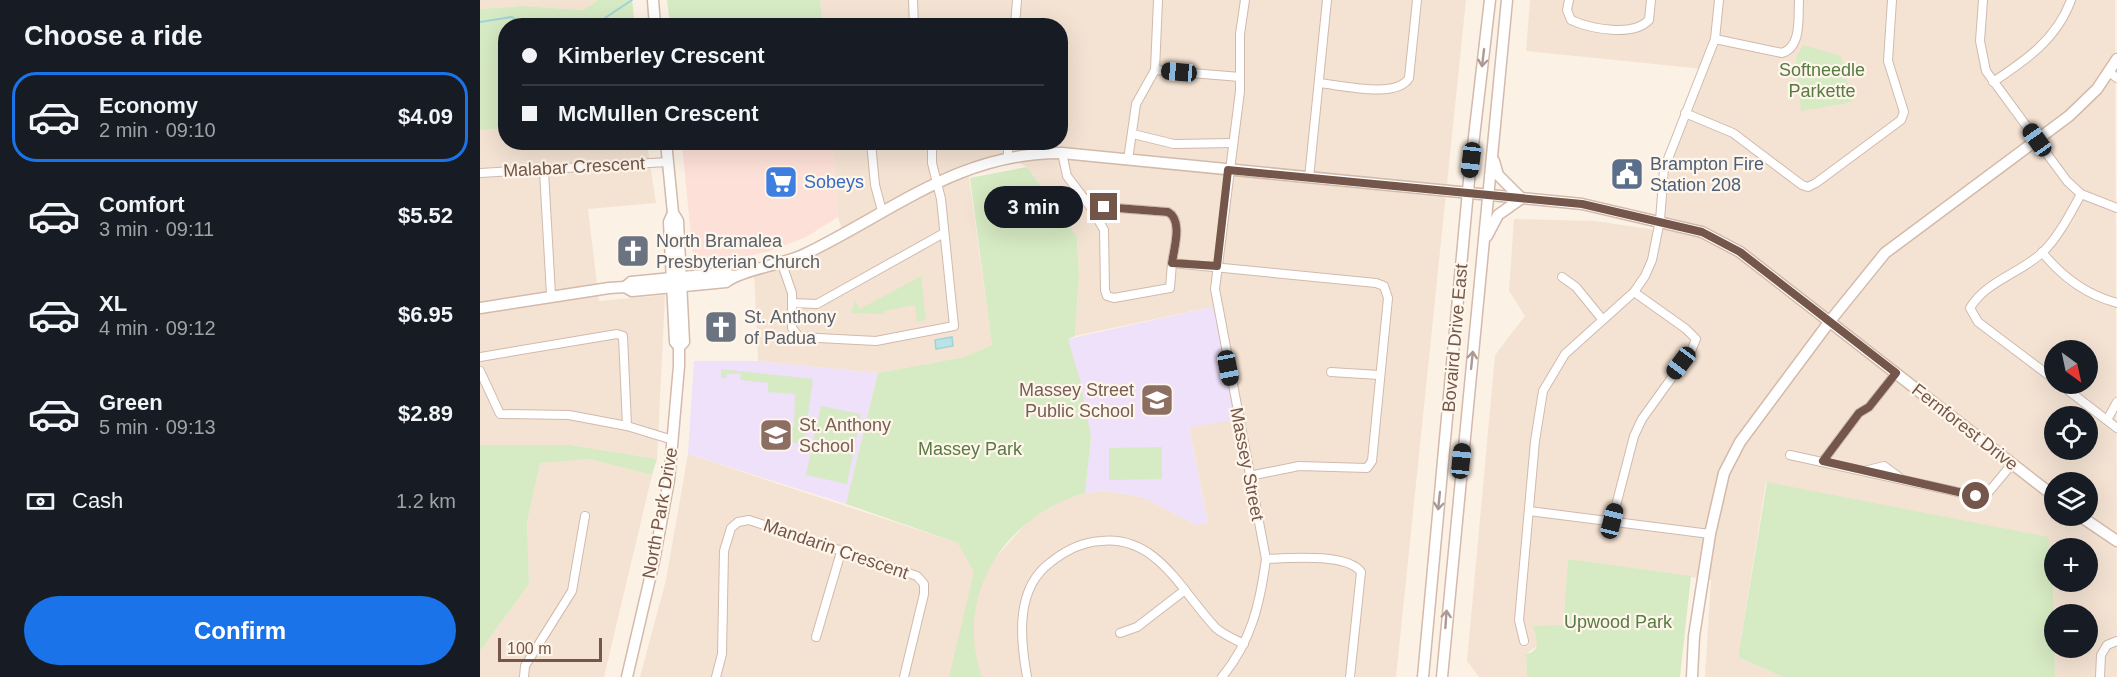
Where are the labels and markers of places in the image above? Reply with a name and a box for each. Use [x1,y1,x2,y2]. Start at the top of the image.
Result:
place label: Brampton Fire Station 208 [1650,154,1764,195]
public building icon: Brampton Fire Station 208 [1609,156,1645,192]
supermarket icon: Sobeys [763,164,799,200]
place label: Sobeys [804,172,864,192]
place label: North Bramalea Presbyterian Church [656,231,820,272]
church icon: North Bramalea Presbyterian Church [615,233,651,269]
place label: St. Anthony of Padua [744,307,836,348]
church icon: St. Anthony of Padua [703,309,739,345]
place label: Massey Street Public School [1019,380,1134,421]
school or university icon: Massey Street Public School [1139,382,1175,418]
place label: St. Anthony School [799,415,891,456]
school or university icon: St. Anthony School [758,417,794,453]

